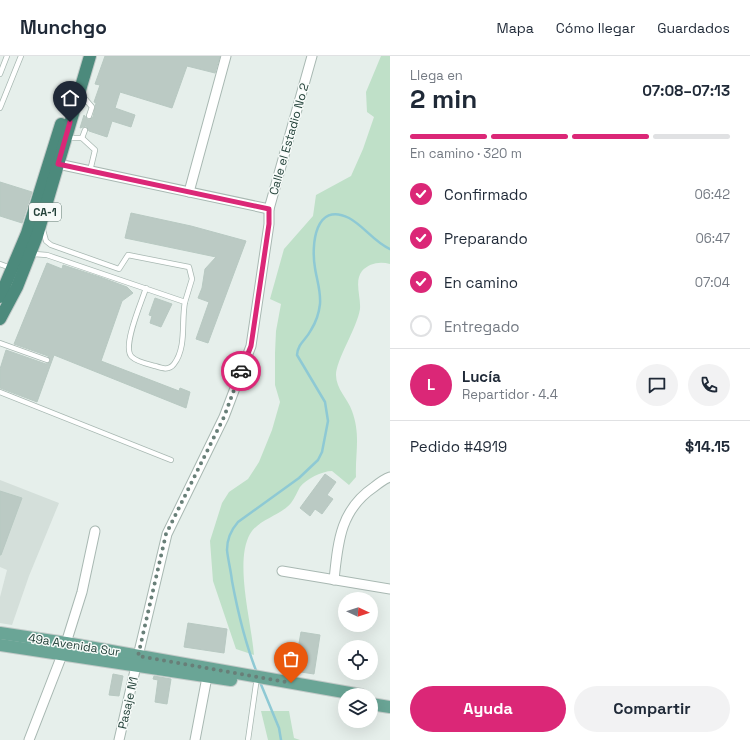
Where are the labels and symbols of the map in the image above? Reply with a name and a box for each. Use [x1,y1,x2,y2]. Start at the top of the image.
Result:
pin [53,81,87,122]
street label: Calle el Estadio No 2 [265,81,313,197]
road number: CA-1 [29,203,61,221]
courier [221,351,261,391]
north arrow [338,592,378,632]
street label: 49a Avenida Sur [27,630,121,660]
pin [274,642,308,683]
street label: Pasaje N1 [114,675,142,731]

